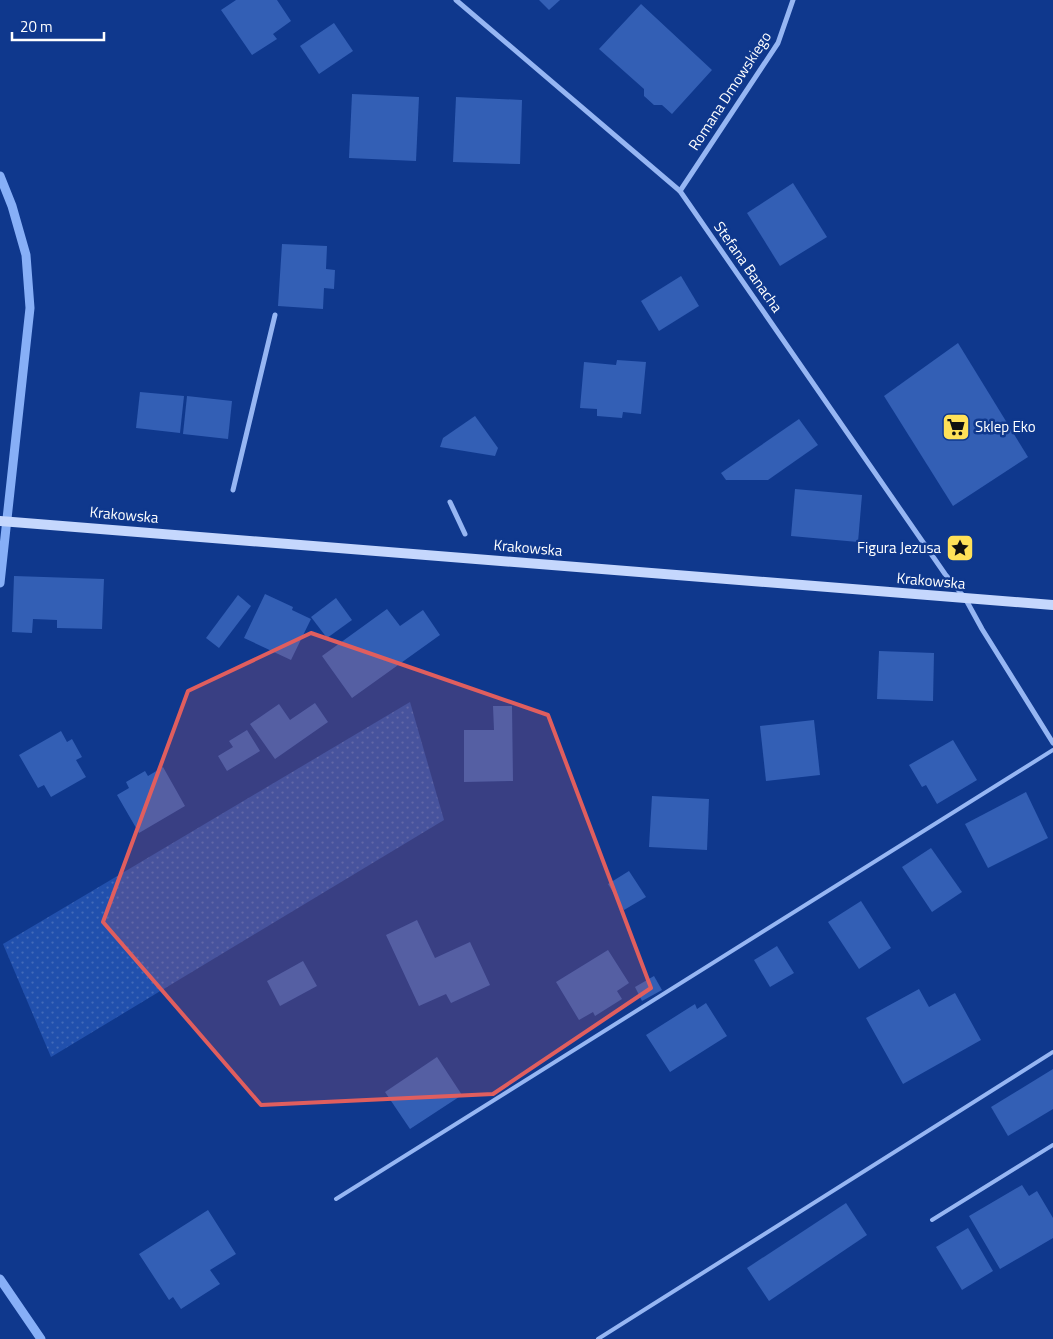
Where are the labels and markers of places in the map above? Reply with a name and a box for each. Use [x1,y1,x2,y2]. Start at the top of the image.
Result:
supermarket icon: Sklep Eko [941,412,971,442]
place label: Sklep Eko [975,415,1036,438]
place icon: Figura Jezusa [945,533,975,563]
place label: Figura Jezusa [857,536,941,559]

